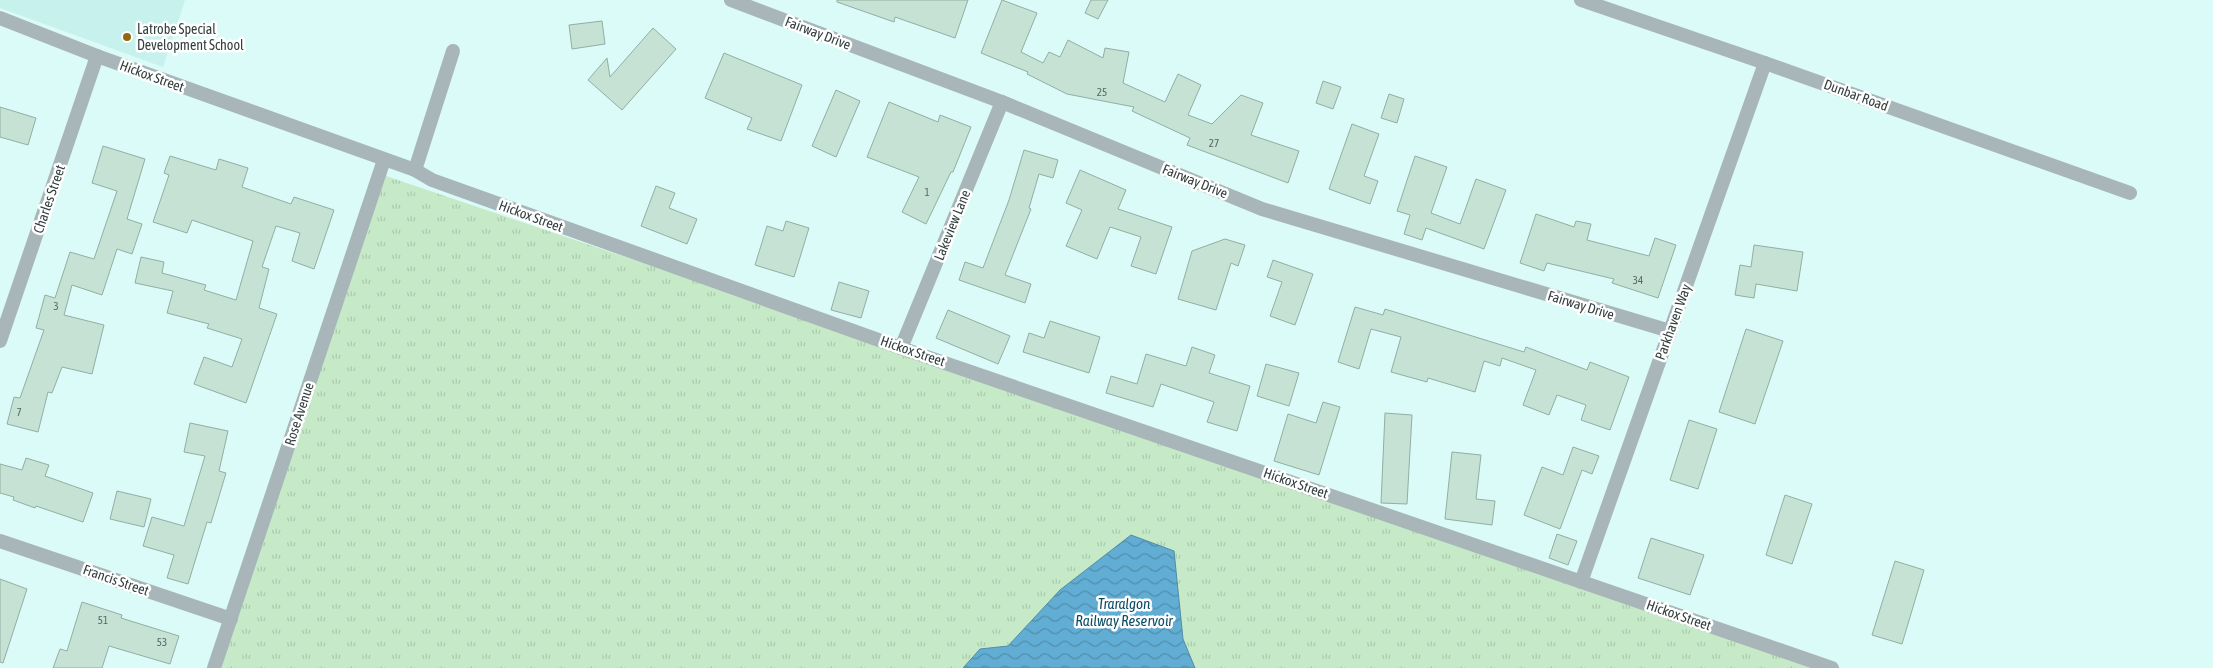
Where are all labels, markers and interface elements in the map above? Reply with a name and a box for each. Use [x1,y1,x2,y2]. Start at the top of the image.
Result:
street label: Fairway Drive [783,13,853,53]
place label: Latrobe Special Development School [137,21,244,53]
marker: Latrobe Special Development School [121,31,133,43]
street label: Hickox Street [118,57,186,95]
street label: Dunbar Road [1822,76,1890,114]
house number: 25 [1097,86,1107,98]
house number: 27 [1209,137,1219,149]
street label: Fairway Drive [1160,161,1230,201]
street label: Charles Street [30,163,68,235]
house number: 1 [924,186,930,198]
street label: Lakeview Lane [931,187,973,263]
street label: Hickox Street [497,197,565,235]
house number: 34 [1633,274,1643,286]
street label: Parkhaven Way [1652,282,1694,362]
street label: Fairway Drive [1546,287,1616,323]
house number: 3 [53,300,59,312]
street label: Hickox Street [879,333,947,369]
street label: Rose Avenue [281,380,317,448]
house number: 7 [16,406,22,418]
street label: Hickox Street [1262,465,1330,501]
street label: Francis Street [81,561,151,599]
water label: Traralgon Railway Reservoir [1075,595,1173,629]
street label: Hickox Street [1645,597,1713,633]
house number: 51 [98,614,108,626]
house number: 53 [157,636,167,648]

